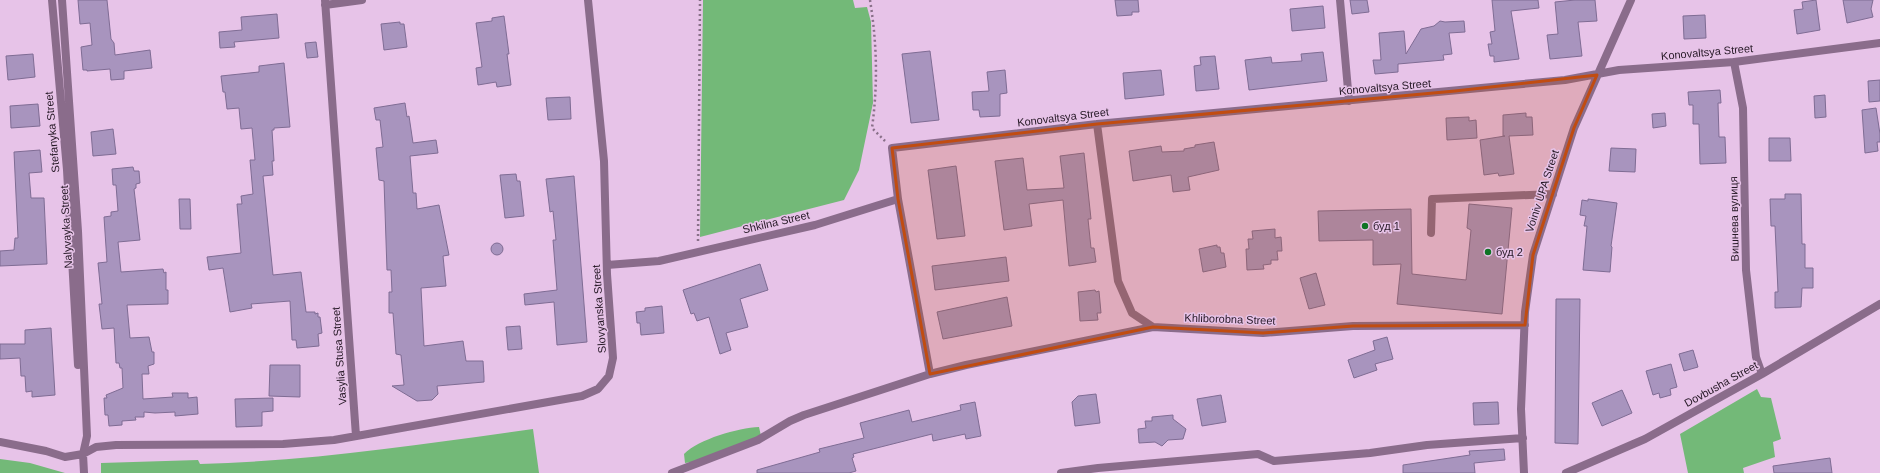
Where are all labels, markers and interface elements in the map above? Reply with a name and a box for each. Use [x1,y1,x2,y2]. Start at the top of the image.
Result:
street label: Konovaltsya Street [1660,42,1754,62]
street label: Konovaltsya Street [1338,77,1432,97]
street label: Stefanyka Street [42,91,62,173]
street label: Konovaltsya Street [1016,105,1110,129]
street label: Voiniv UPA Street [1523,148,1561,234]
street label: Вишнева вулиця [1727,176,1741,262]
street label: Nalyvayka Street [58,185,74,269]
street label: Shkilna Street [741,208,811,236]
place label: буд 1 [1373,220,1400,232]
marker: буд 1 [1360,221,1370,231]
place label: буд 2 [1496,246,1523,258]
marker: буд 2 [1483,247,1493,257]
street label: Slovyanska Street [590,264,608,354]
street label: Vasylia Stusa Street [330,307,348,405]
street label: Khliborobna Street [1184,311,1276,327]
street label: Dovbusha Street [1682,359,1760,409]

